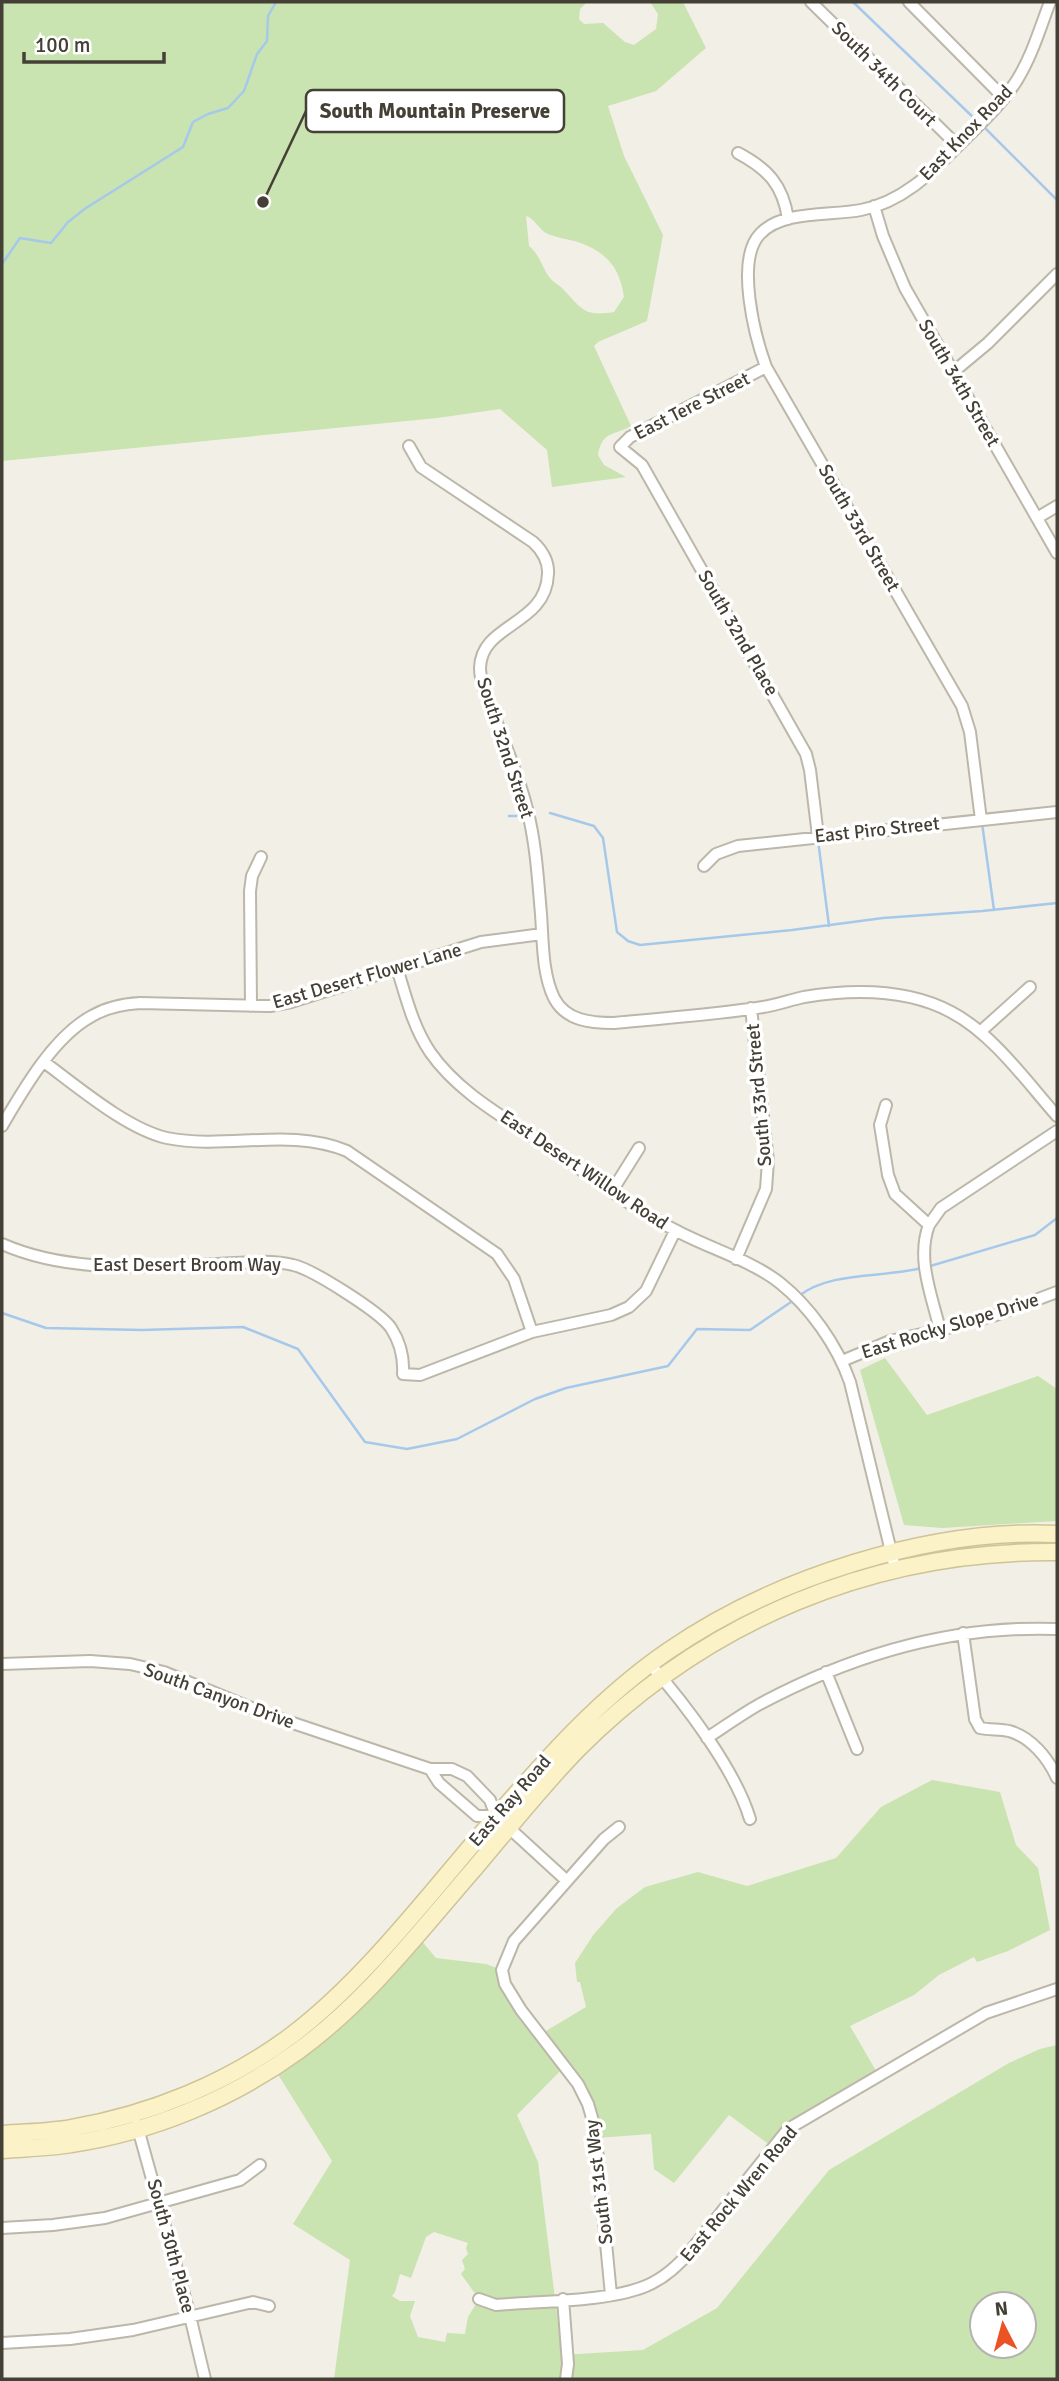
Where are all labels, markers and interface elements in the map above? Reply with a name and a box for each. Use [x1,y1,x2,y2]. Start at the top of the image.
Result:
street label: South 34th Court [826,16,942,132]
scale bar [24,21,164,65]
text: 100 m [35,32,90,58]
street label: East Knox Road [914,80,1018,186]
callout: South Mountain Preserve [306,90,564,132]
text: South Mountain Preserve [320,98,550,124]
street label: South 34th Street [913,315,1005,451]
street label: East Tere Street [630,366,754,445]
street label: South 33rd Street [813,460,905,596]
street label: South 32nd Place [692,566,784,700]
street label: South 32nd Street [471,675,539,822]
street label: East Piro Street [813,811,941,848]
street label: East Desert Flower Lane [270,938,464,1014]
street label: South 33rd Street [741,1022,777,1167]
street label: East Desert Willow Road [495,1105,673,1235]
street label: East Desert Broom Way [93,1253,281,1277]
street label: East Rocky Slope Drive [858,1288,1042,1364]
street label: South Canyon Drive [140,1658,298,1734]
street label: East Ray Road [464,1750,556,1852]
street label: South 31st Way [579,2118,619,2246]
street label: East Rock Wren Road [675,2121,803,2267]
street label: South 30th Place [142,2176,200,2316]
north arrow [968,2290,1038,2360]
text: N [994,2296,1009,2322]

